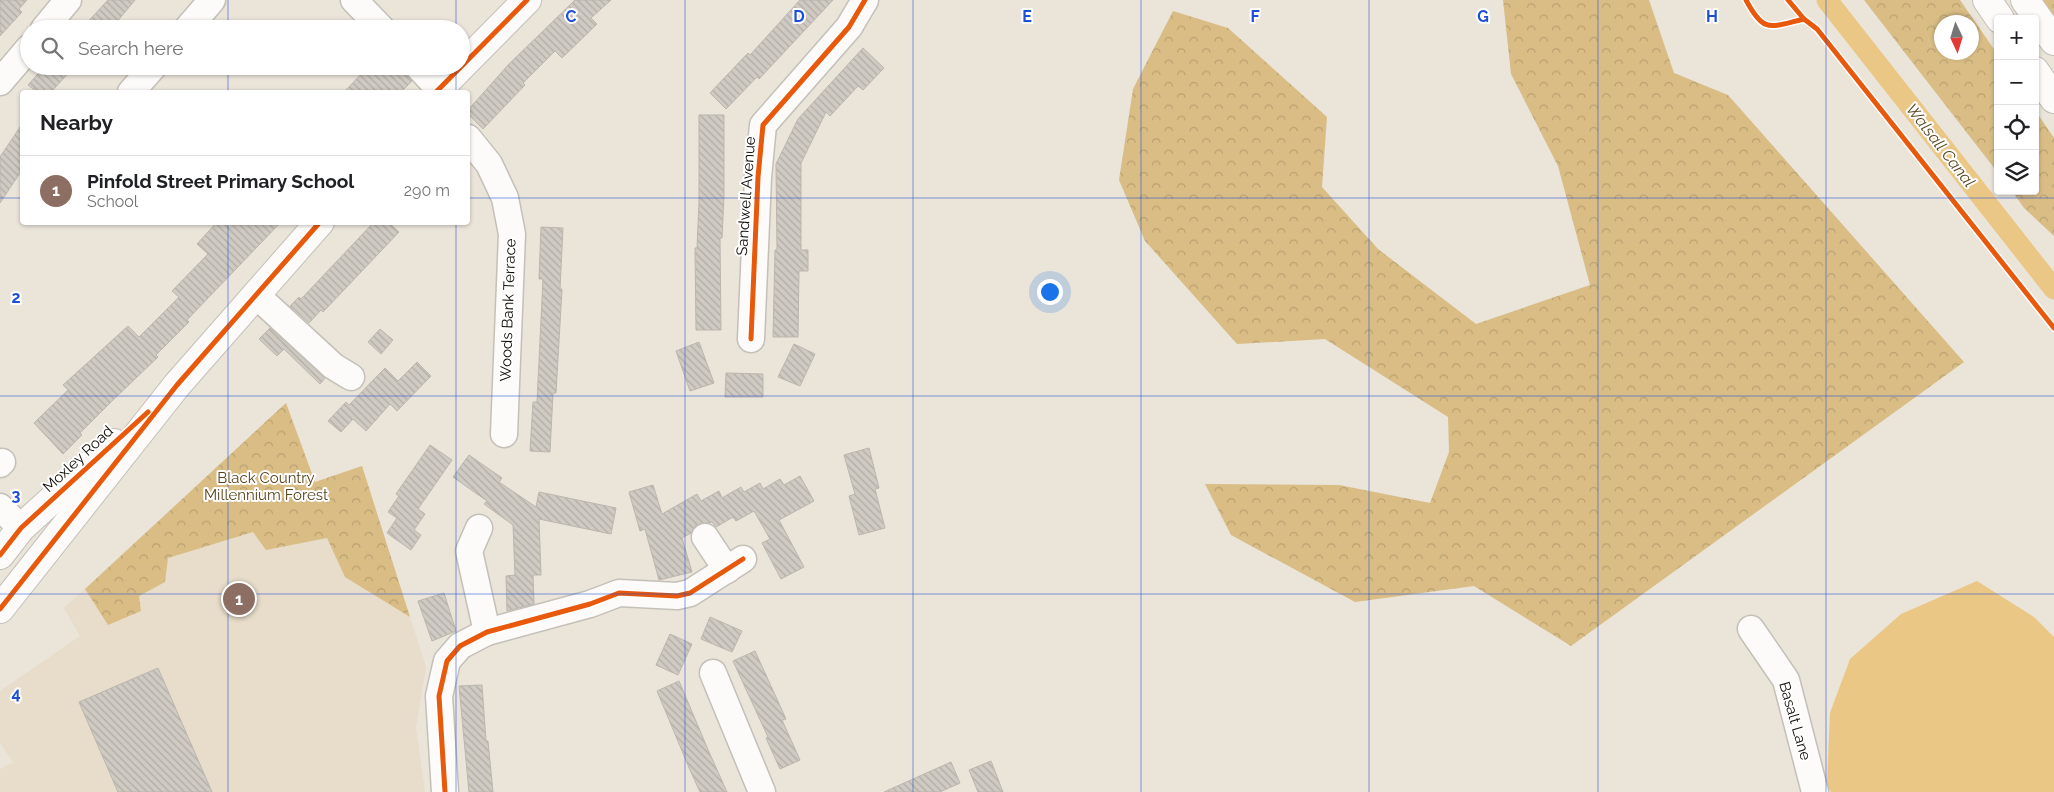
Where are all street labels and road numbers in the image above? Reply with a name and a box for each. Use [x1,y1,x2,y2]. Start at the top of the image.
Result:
street label: Sandwell Avenue [733,135,759,256]
street label: Woods Bank Terrace [497,238,519,382]
street label: Moxley Road [39,422,117,496]
street label: Basalt Lane [1775,680,1815,763]

